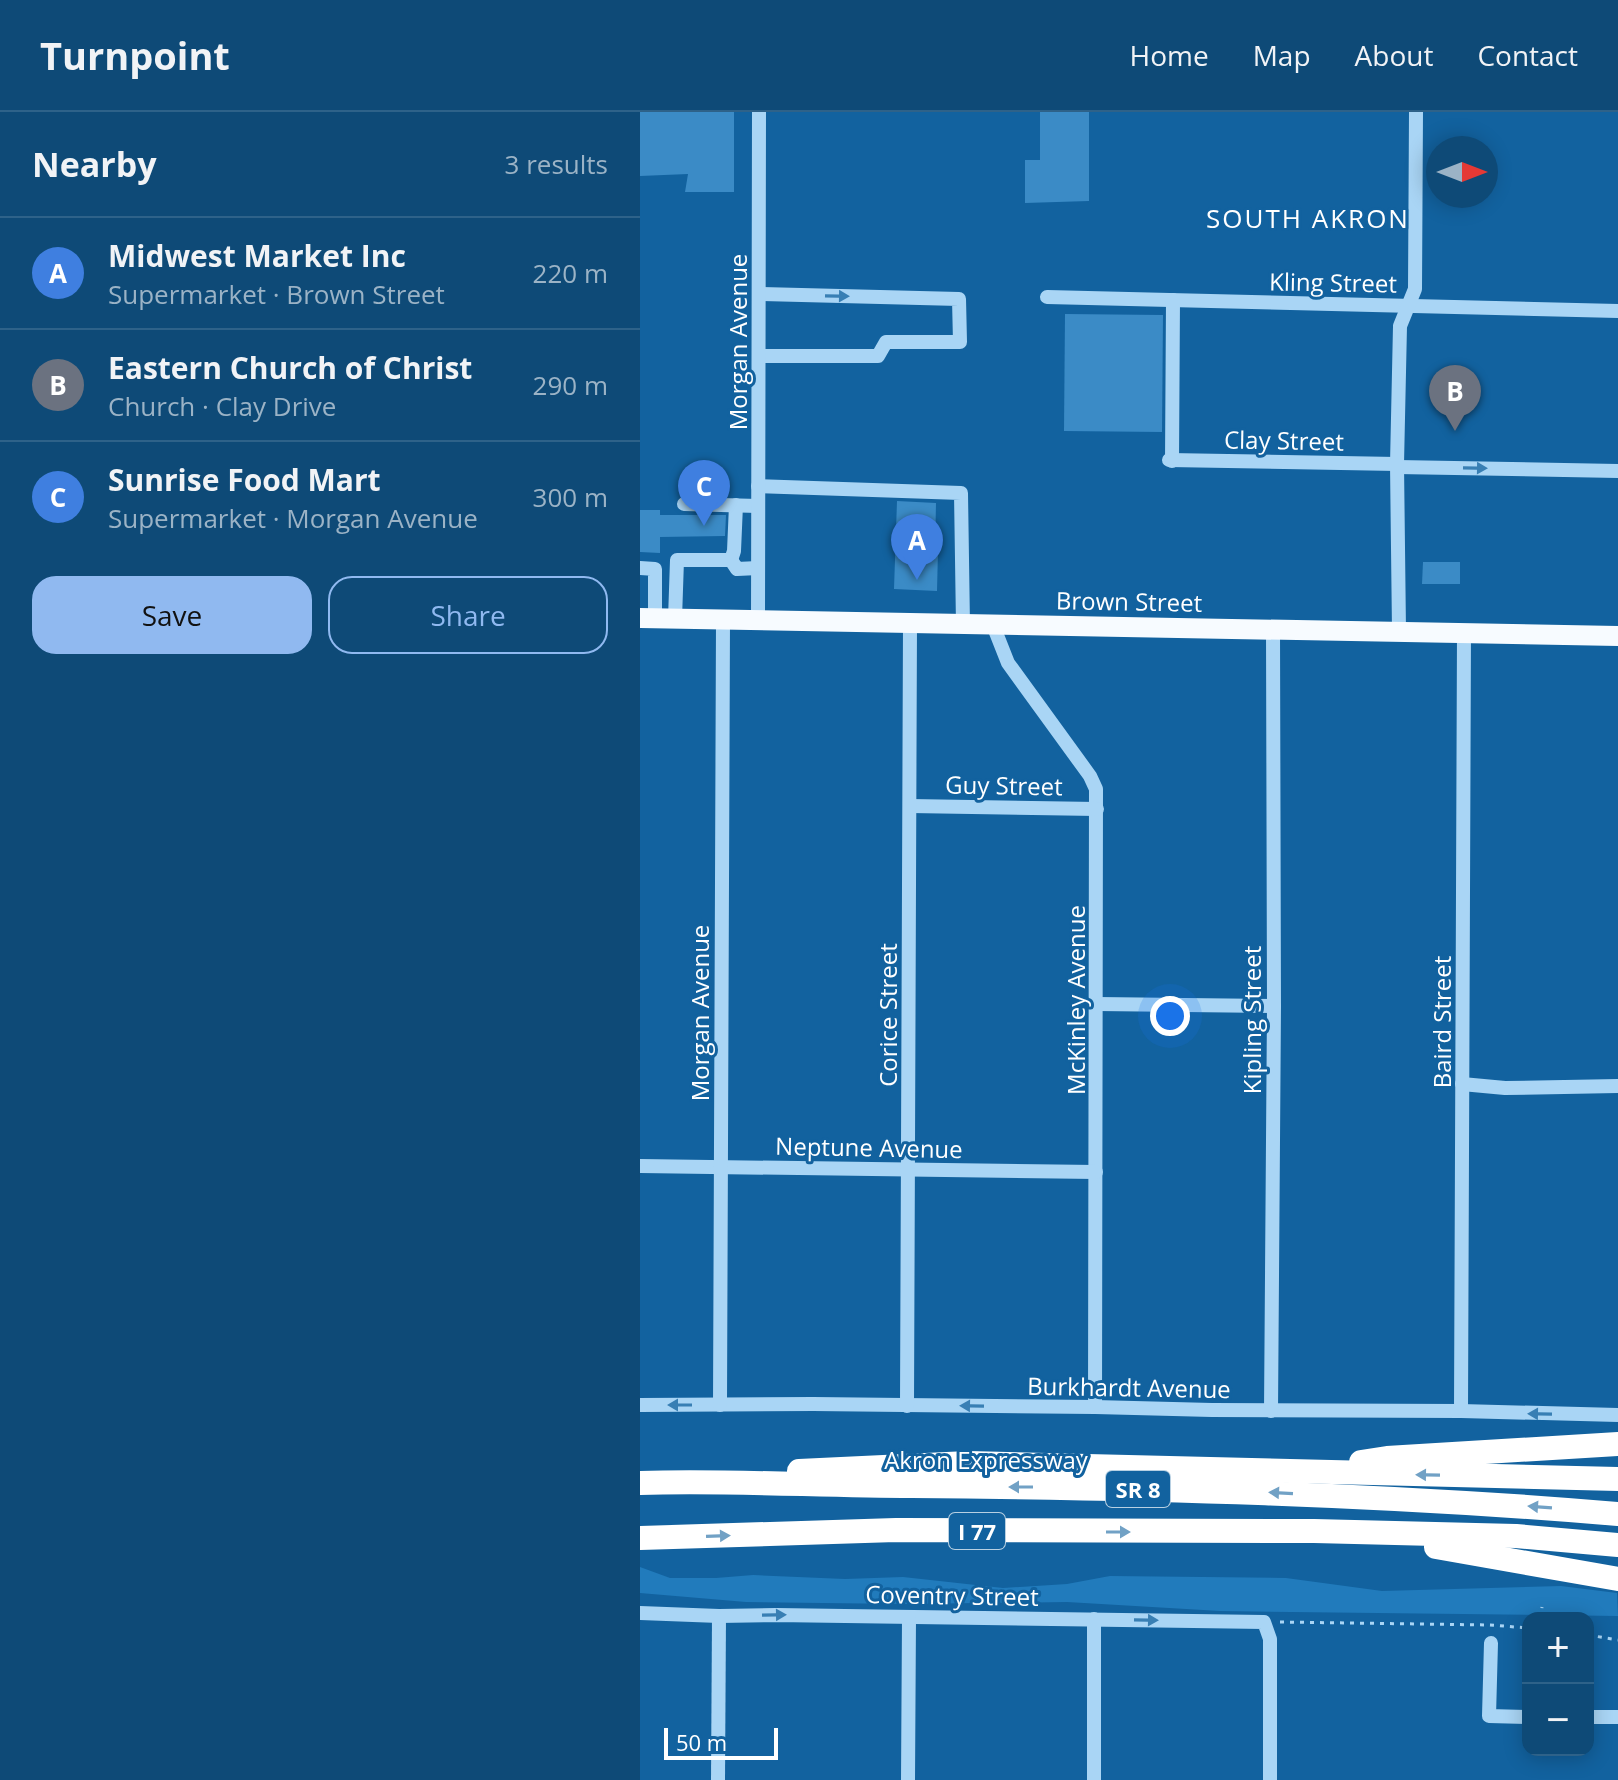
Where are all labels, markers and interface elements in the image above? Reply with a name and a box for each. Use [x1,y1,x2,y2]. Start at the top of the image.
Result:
text: Turnpoint [40,29,230,81]
text: Home [1130,36,1209,74]
text: Map [1253,36,1311,74]
text: About [1355,36,1433,74]
text: Contact [1477,36,1578,74]
north arrow [1426,136,1498,208]
text: Nearby [32,141,157,187]
text: 3 results [505,146,608,182]
district label: SOUTH AKRON [1206,200,1410,236]
text: Midwest Market Inc [108,235,406,276]
street label: Morgan Avenue [721,254,754,430]
text: A [49,255,67,291]
text: 220 m [533,255,608,291]
street label: Kling Street [1269,264,1397,300]
text: Supermarket · Brown Street [108,276,445,312]
one-way arrow [825,289,850,302]
text: Eastern Church of Christ [108,347,472,388]
pin: B [1429,365,1481,431]
text: B [49,367,67,403]
text: 290 m [533,367,608,403]
text: Church · Clay Drive [108,388,336,424]
street label: Clay Street [1224,422,1344,458]
text: Sunrise Food Mart [108,459,381,500]
pin: C [678,460,730,526]
one-way arrow [1463,462,1488,474]
text: C [50,479,66,515]
text: 300 m [533,479,608,515]
text: Supermarket · Morgan Avenue [108,500,478,536]
pin: A [891,514,943,580]
button: Save [32,576,312,654]
button: Share [328,576,608,654]
street label: Brown Street [1056,583,1202,619]
street label: Guy Street [945,767,1063,803]
street label: McKinley Avenue [1059,905,1092,1095]
street label: Morgan Avenue [683,925,716,1101]
street label: Corice Street [871,943,904,1087]
street label: Kipling Street [1235,946,1268,1094]
street label: Baird Street [1425,956,1458,1088]
your location [1150,996,1190,1036]
street label: Neptune Avenue [775,1129,963,1165]
street label: Burkhardt Avenue [1027,1369,1231,1405]
one-way arrow [667,1398,692,1411]
one-way arrow [959,1400,984,1413]
one-way arrow [1527,1407,1552,1420]
street label: Akron Expressway [884,1443,1089,1476]
one-way arrow [1415,1469,1440,1481]
road number: SR 8 [1106,1471,1170,1507]
one-way arrow [1008,1481,1033,1493]
one-way arrow [1268,1487,1293,1500]
one-way arrow [1527,1500,1552,1513]
road number: I 77 [949,1513,1005,1549]
one-way arrow [1106,1526,1131,1538]
one-way arrow [706,1529,731,1542]
street label: Coventry Street [865,1577,1039,1613]
one-way arrow [762,1609,787,1621]
map controls [1522,1612,1594,1756]
button: + [1522,1612,1594,1684]
one-way arrow [1134,1613,1159,1626]
button: − [1522,1684,1594,1756]
scale bar [664,1724,778,1760]
text: 50 m [676,1727,727,1757]

